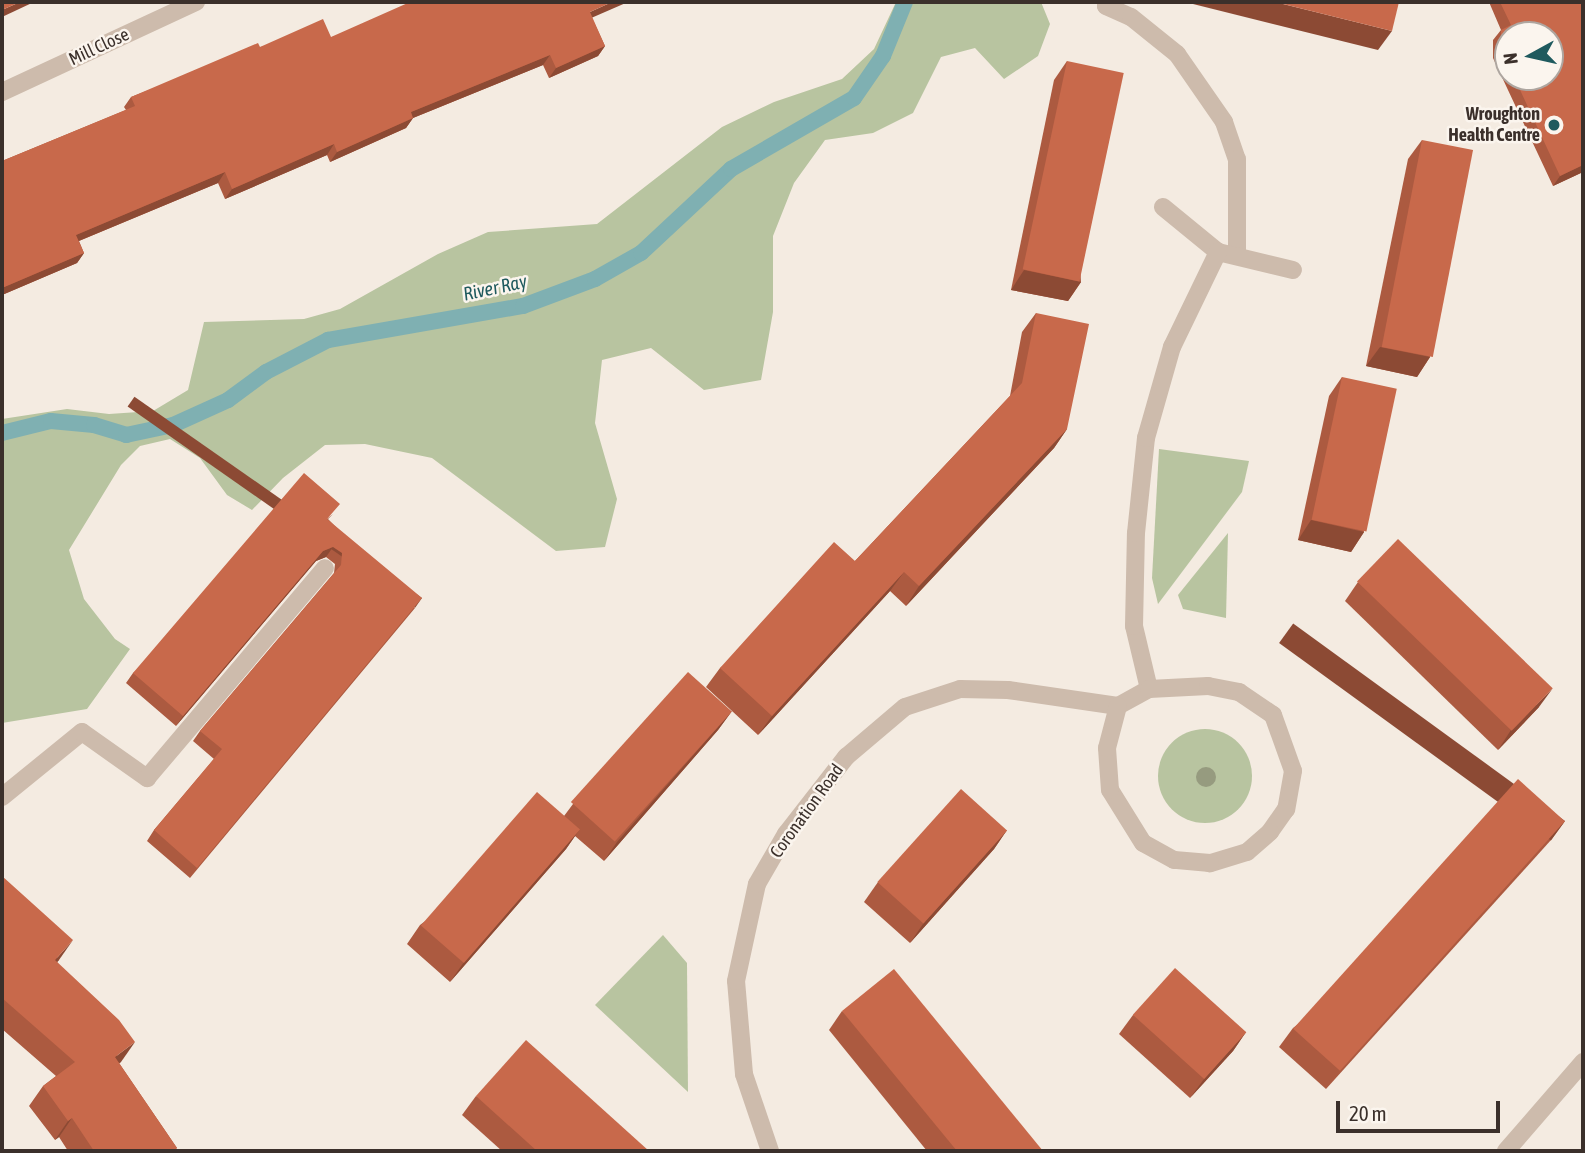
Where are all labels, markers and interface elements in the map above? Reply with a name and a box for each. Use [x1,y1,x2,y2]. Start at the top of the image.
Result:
north arrow [1494,21,1564,91]
street label: Mill Close [65,24,133,70]
text: N [1499,52,1522,66]
place label: Wroughton Health Centre [1448,104,1540,146]
marker: Wroughton Health Centre [1546,117,1562,133]
water label: River Ray [461,270,529,306]
street label: Coronation Road [766,760,848,862]
scale bar [1340,1086,1504,1130]
text: 20 m [1349,1101,1387,1125]

